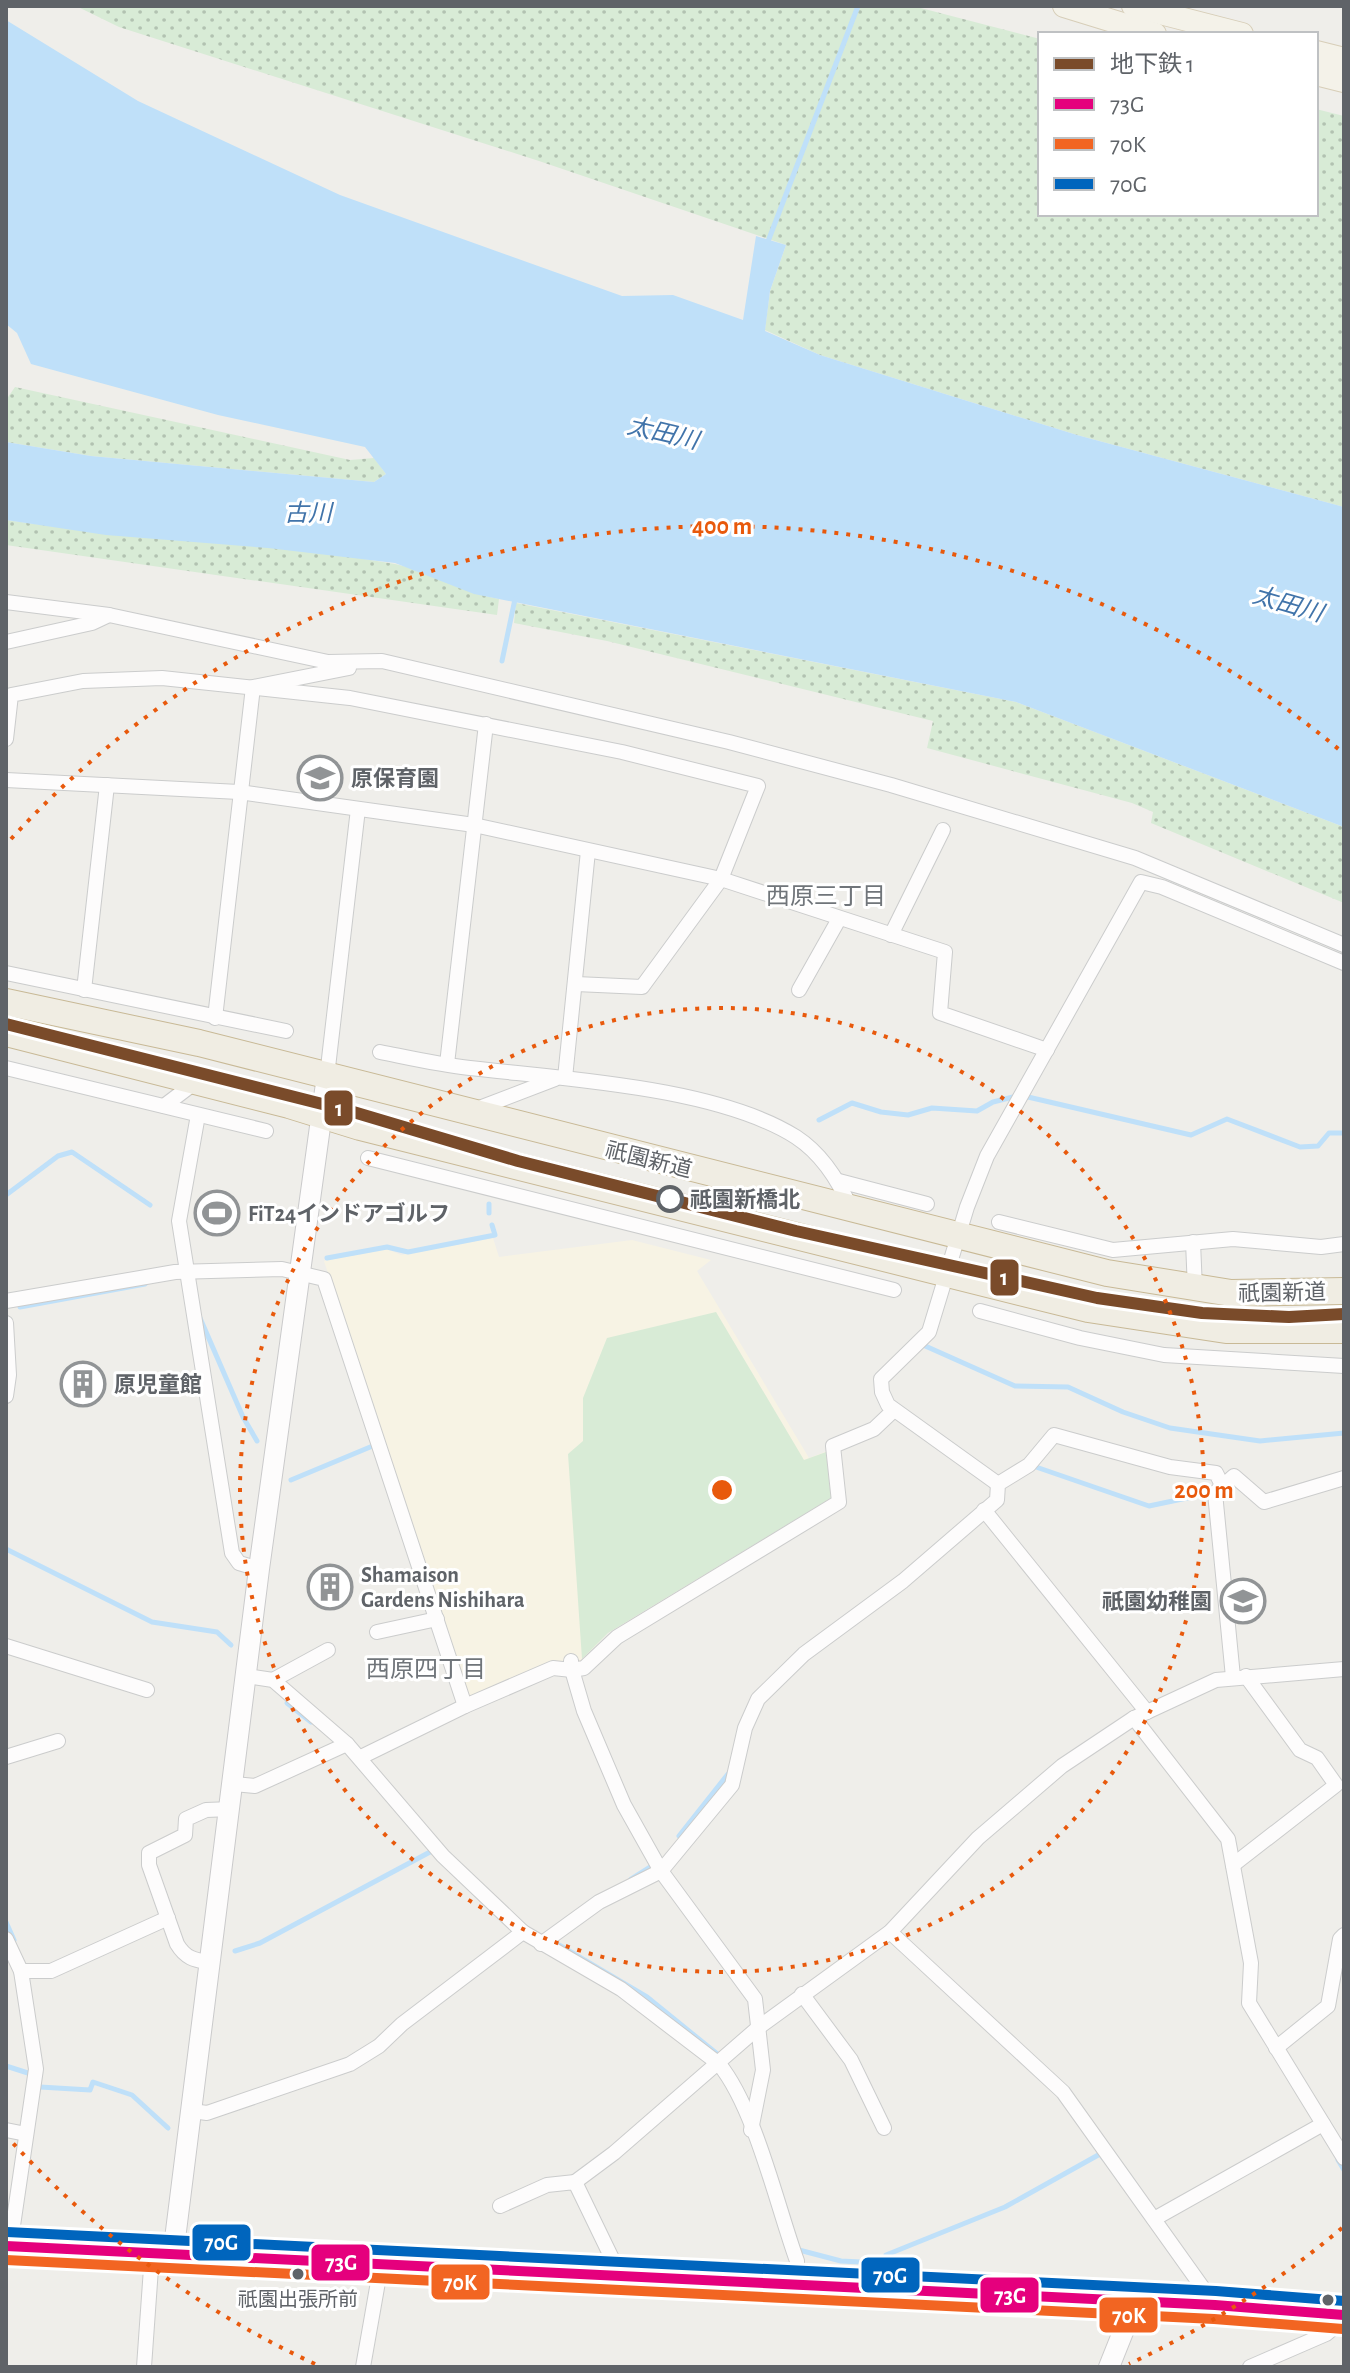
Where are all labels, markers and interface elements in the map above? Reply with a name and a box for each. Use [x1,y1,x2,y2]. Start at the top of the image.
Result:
legend [1038,32,1318,216]
text: 地下鉄 1 [1110,51,1194,77]
text: 73G [1110,93,1144,117]
text: 70K [1110,133,1147,157]
text: 70G [1110,173,1147,197]
water label: 太田川 [625,412,704,454]
water label: 古川 [284,500,335,526]
text: 400 m [692,515,752,539]
water label: 太田川 [1250,582,1329,627]
school or university icon: 原保育園 [296,754,344,802]
place label: 原保育園 [351,767,439,790]
district label: 西原三丁目 [766,885,886,909]
line badge: 1 [323,1089,354,1127]
text: 1 [335,1098,343,1120]
street label: 祇園新道 [603,1138,694,1181]
marker: 祗園新橋北 [657,1186,683,1212]
place label: 祗園新橋北 [690,1188,800,1211]
sports icon: FiT24インドアゴルフ [193,1189,241,1237]
place label: FiT24インドアゴルフ [248,1201,450,1225]
line badge: 1 [989,1258,1020,1297]
text: 1 [1000,1267,1008,1289]
street label: 祇園新道 [1238,1280,1326,1305]
building icon: 原児童館 [59,1360,107,1408]
place label: 原児童館 [114,1373,202,1396]
centre of rings [708,1476,736,1504]
text: 200 m [1174,1479,1234,1503]
building icon: Shamaison Gardens Nishihara [306,1563,354,1611]
place label: Shamaison Gardens Nishihara [361,1564,525,1611]
school or university icon: 祇園幼稚園 [1219,1577,1267,1625]
place label: 祇園幼稚園 [1102,1590,1212,1613]
district label: 西原四丁目 [366,1658,486,1682]
line badge: 70G [191,2223,252,2262]
text: 70G [204,2232,238,2254]
line badge: 73G [310,2243,371,2282]
text: 73G [325,2252,357,2274]
line badge: 70G [860,2256,921,2294]
line badge: 70K [430,2263,491,2301]
text: 70G [873,2265,907,2287]
marker: 祇園出張所前 [290,2266,306,2282]
text: 70K [443,2272,478,2294]
line badge: 73G [979,2276,1040,2314]
text: 73G [994,2285,1026,2307]
place label: 祇園出張所前 [238,2289,358,2310]
unlabelled marker [1320,2292,1336,2308]
line badge: 70K [1098,2296,1159,2334]
text: 70K [1112,2305,1147,2327]

